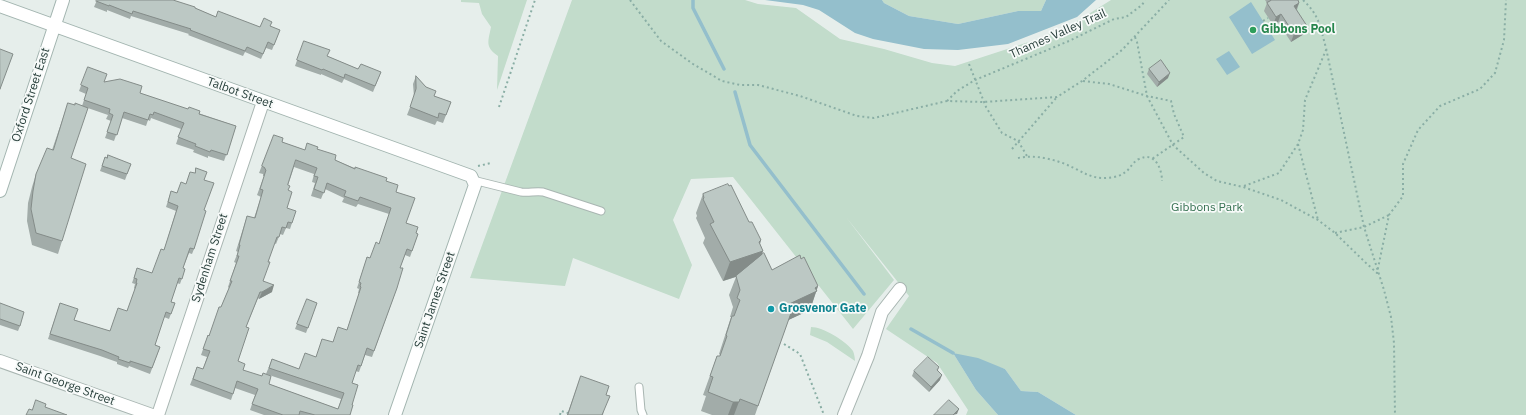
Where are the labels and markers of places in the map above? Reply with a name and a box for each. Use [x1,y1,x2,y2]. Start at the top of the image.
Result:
place label: Gibbons Pool [1261,23,1335,37]
marker: Gibbons Pool [1248,25,1258,35]
place label: Grosvenor Gate [779,302,866,316]
marker: Grosvenor Gate [766,304,776,314]

